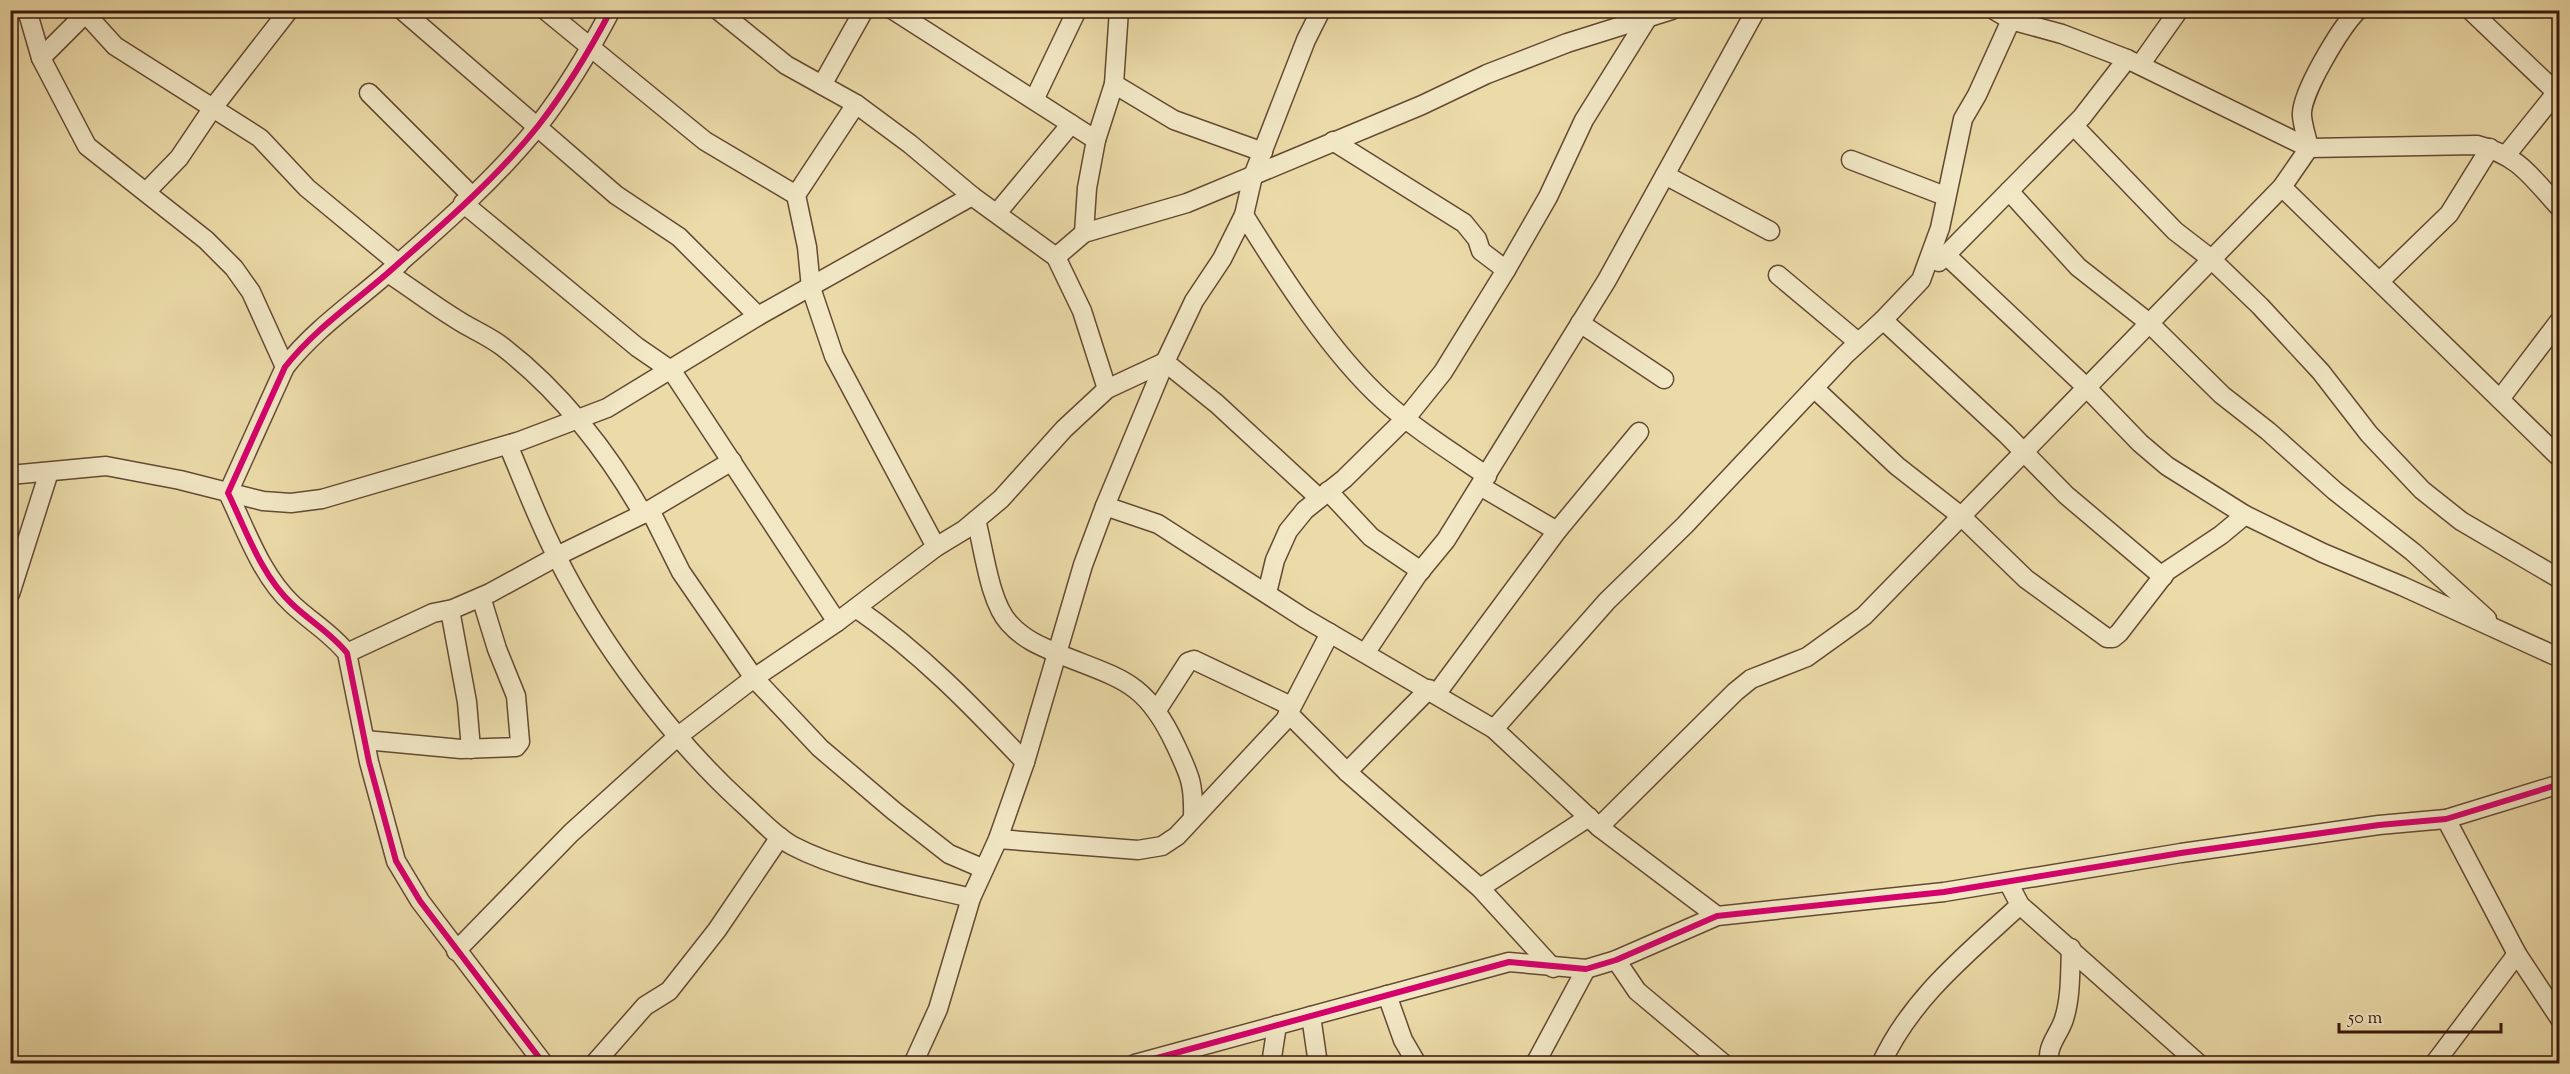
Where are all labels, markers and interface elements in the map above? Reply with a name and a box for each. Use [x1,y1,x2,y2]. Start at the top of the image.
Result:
scale bar [2339,996,2501,1034]
text: 50 m [2347,1006,2383,1032]

